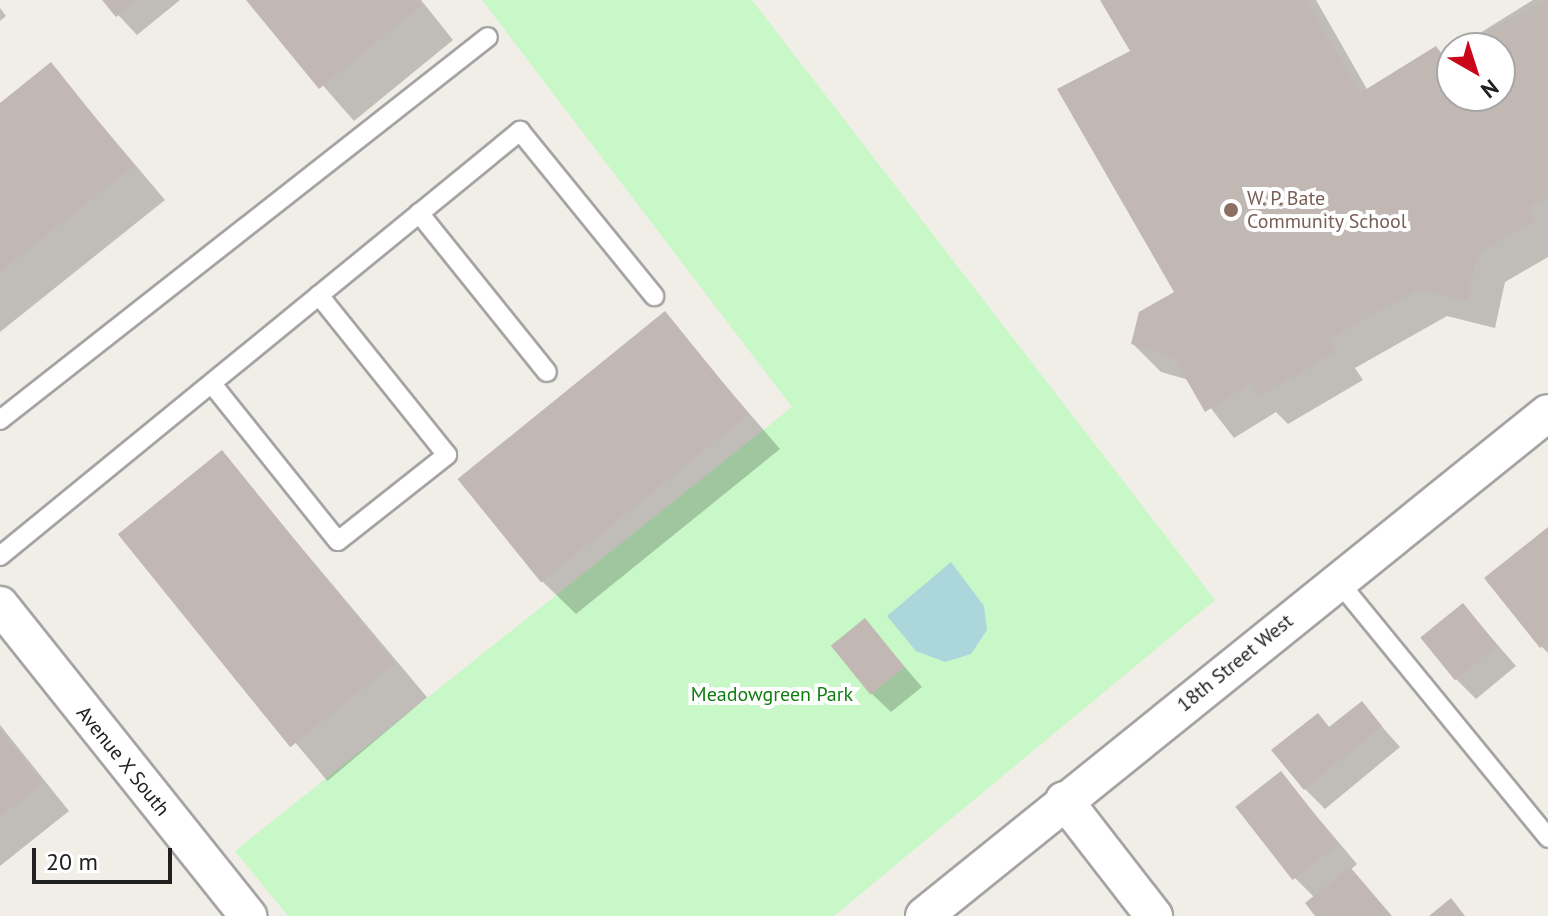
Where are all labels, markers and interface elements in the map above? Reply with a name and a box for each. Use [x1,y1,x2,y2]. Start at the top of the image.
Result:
north arrow [1436,32,1516,112]
text: N [1475,74,1504,105]
place label: W. P. Bate Community School [1247,186,1407,233]
marker: W. P. Bate Community School [1222,201,1240,219]
street label: 18th Street West [1172,609,1298,717]
park label: Meadowgreen Park [691,682,853,706]
street label: Avenue X South [71,701,175,821]
scale bar [36,832,176,882]
text: 20 m [46,846,98,877]

